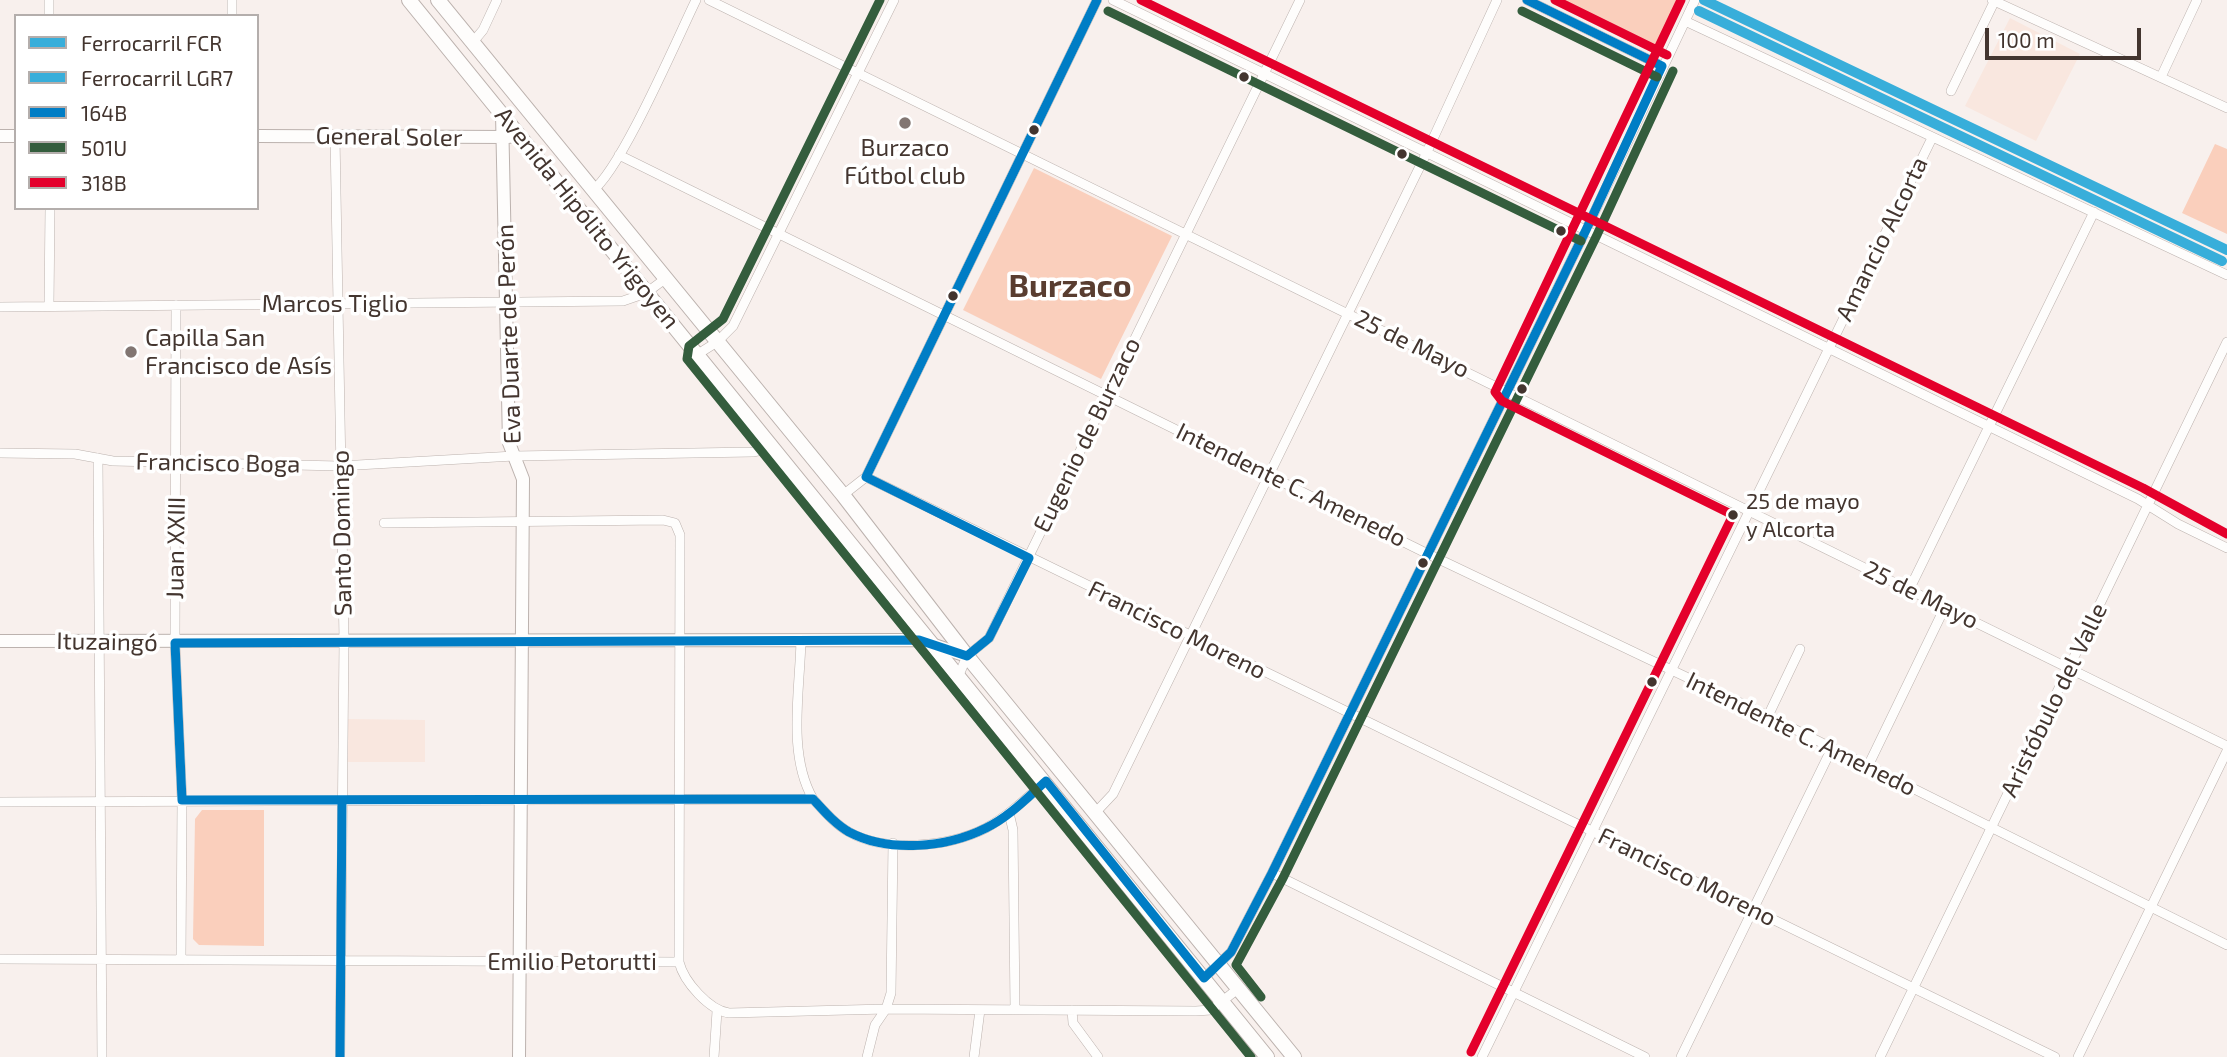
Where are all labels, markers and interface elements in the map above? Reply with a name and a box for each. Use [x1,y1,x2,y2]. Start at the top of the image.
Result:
legend [14,14,259,210]
scale bar [1989,14,2145,58]
text: 100 m [1998,27,2055,52]
text: Ferrocarril FCR [81,30,222,55]
text: Ferrocarril LGR7 [81,65,233,90]
unlabelled marker [1237,70,1251,84]
text: 164B [81,100,127,125]
street label: Avenida Hipólito Yrigoyen [489,101,685,335]
marker: Burzaco Fútbol club [897,115,913,131]
street label: General Soler [315,121,463,153]
unlabelled marker [1027,123,1041,137]
place label: Burzaco Fútbol club [844,134,966,190]
text: 501U [81,135,127,160]
unlabelled marker [1395,147,1409,161]
street label: Amancio Alcorta [1830,152,1934,326]
text: 318B [81,170,127,195]
street label: Eva Duarte de Perón [491,223,527,445]
unlabelled marker [1554,224,1568,238]
district label: Burzaco [1008,267,1132,305]
unlabelled marker [946,289,960,303]
street label: Marcos Tiglio [262,290,408,318]
street label: 25 de Mayo [1350,304,1474,384]
place label: Capilla San Francisco de Asís [145,324,332,380]
street label: Eugenio de Burzaco [1027,333,1147,537]
marker: Capilla San Francisco de Asís [123,344,139,360]
unlabelled marker [1515,382,1529,396]
street label: Intendente C. Amenedo [1172,417,1410,553]
street label: Francisco Boga [135,447,301,479]
street label: Santo Domingo [326,450,358,616]
place label: 25 de mayo y Alcorta [1746,489,1860,540]
street label: Juan XXIII [161,497,191,599]
marker: 25 de mayo y Alcorta [1726,508,1740,522]
street label: 25 de Mayo [1859,555,1983,635]
unlabelled marker [1416,556,1430,570]
street label: Francisco Moreno [1083,575,1271,685]
street label: Aristóbulo del Valle [1995,598,2113,802]
street label: Ituzaingó [56,627,158,657]
street label: Intendente C. Amenedo [1682,666,1920,802]
unlabelled marker [1645,675,1659,689]
street label: Francisco Moreno [1593,822,1781,932]
street label: Emilio Petorutti [487,948,657,976]

